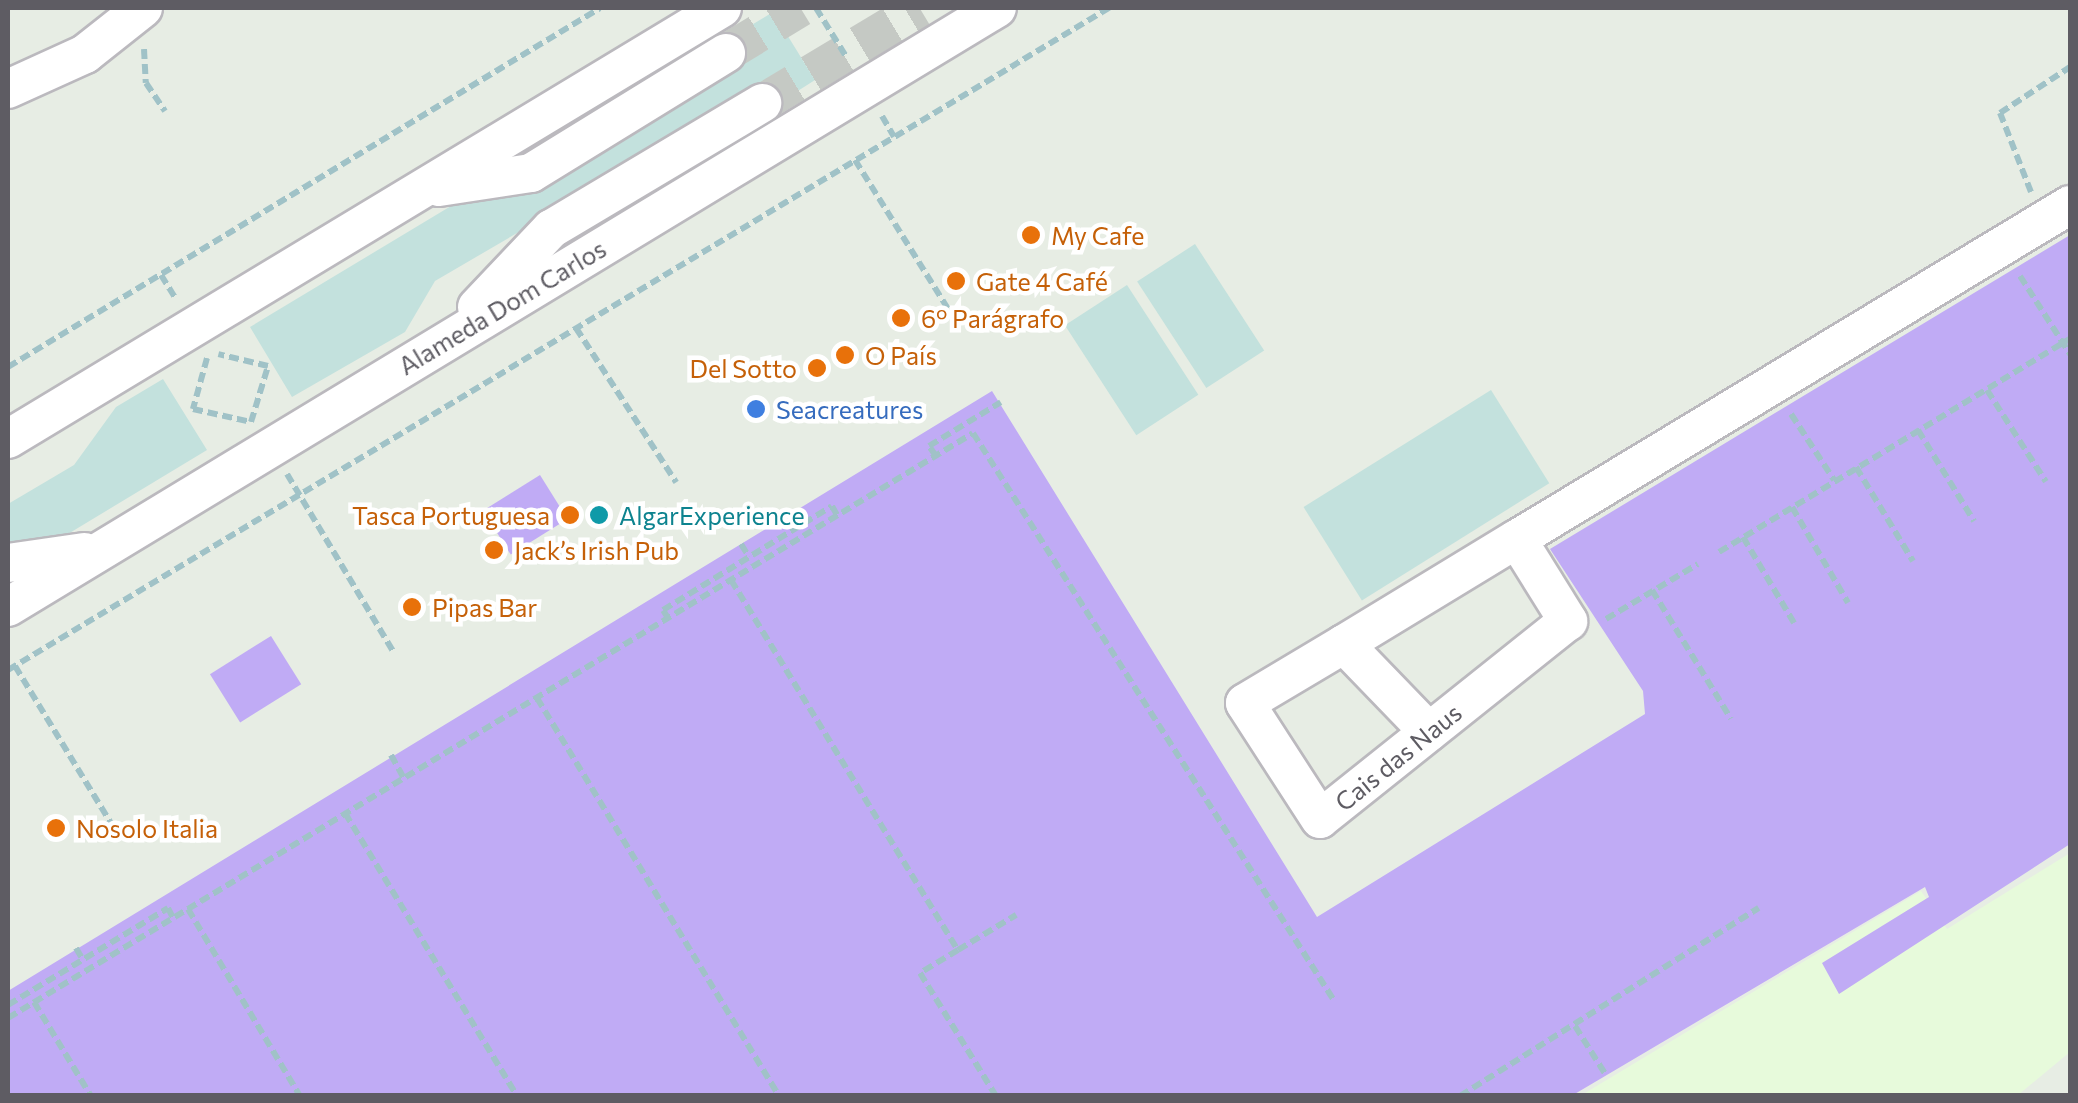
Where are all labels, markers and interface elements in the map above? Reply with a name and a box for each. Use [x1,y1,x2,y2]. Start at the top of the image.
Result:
place label: My Cafe [1051,220,1144,250]
marker: My Cafe [1020,224,1042,246]
street label: Alameda Dom Carlos [393,233,611,381]
place label: Gate 4 Café [976,266,1108,296]
marker: Gate 4 Café [945,270,967,292]
place label: 6º Parágrafo [921,303,1064,333]
marker: 6º Parágrafo [890,307,912,329]
place label: O País [865,340,937,370]
marker: O País [834,344,856,366]
place label: Del Sotto [690,353,797,383]
marker: Del Sotto [806,357,828,379]
place label: Seacreatures [776,394,923,424]
marker: Seacreatures [745,398,767,420]
place label: Tasca Portuguesa [352,500,550,530]
place label: AlgarExperience [619,500,805,530]
marker: Tasca Portuguesa [559,504,581,526]
marker: AlgarExperience [588,504,610,526]
place label: Jack’s Irish Pub [514,535,679,565]
marker: Jack’s Irish Pub [483,539,505,561]
place label: Pipas Bar [432,592,537,622]
marker: Pipas Bar [401,596,423,618]
street label: Cais das Naus [1329,697,1467,817]
place label: Nosolo Italia [76,813,218,843]
marker: Nosolo Italia [45,817,67,839]

